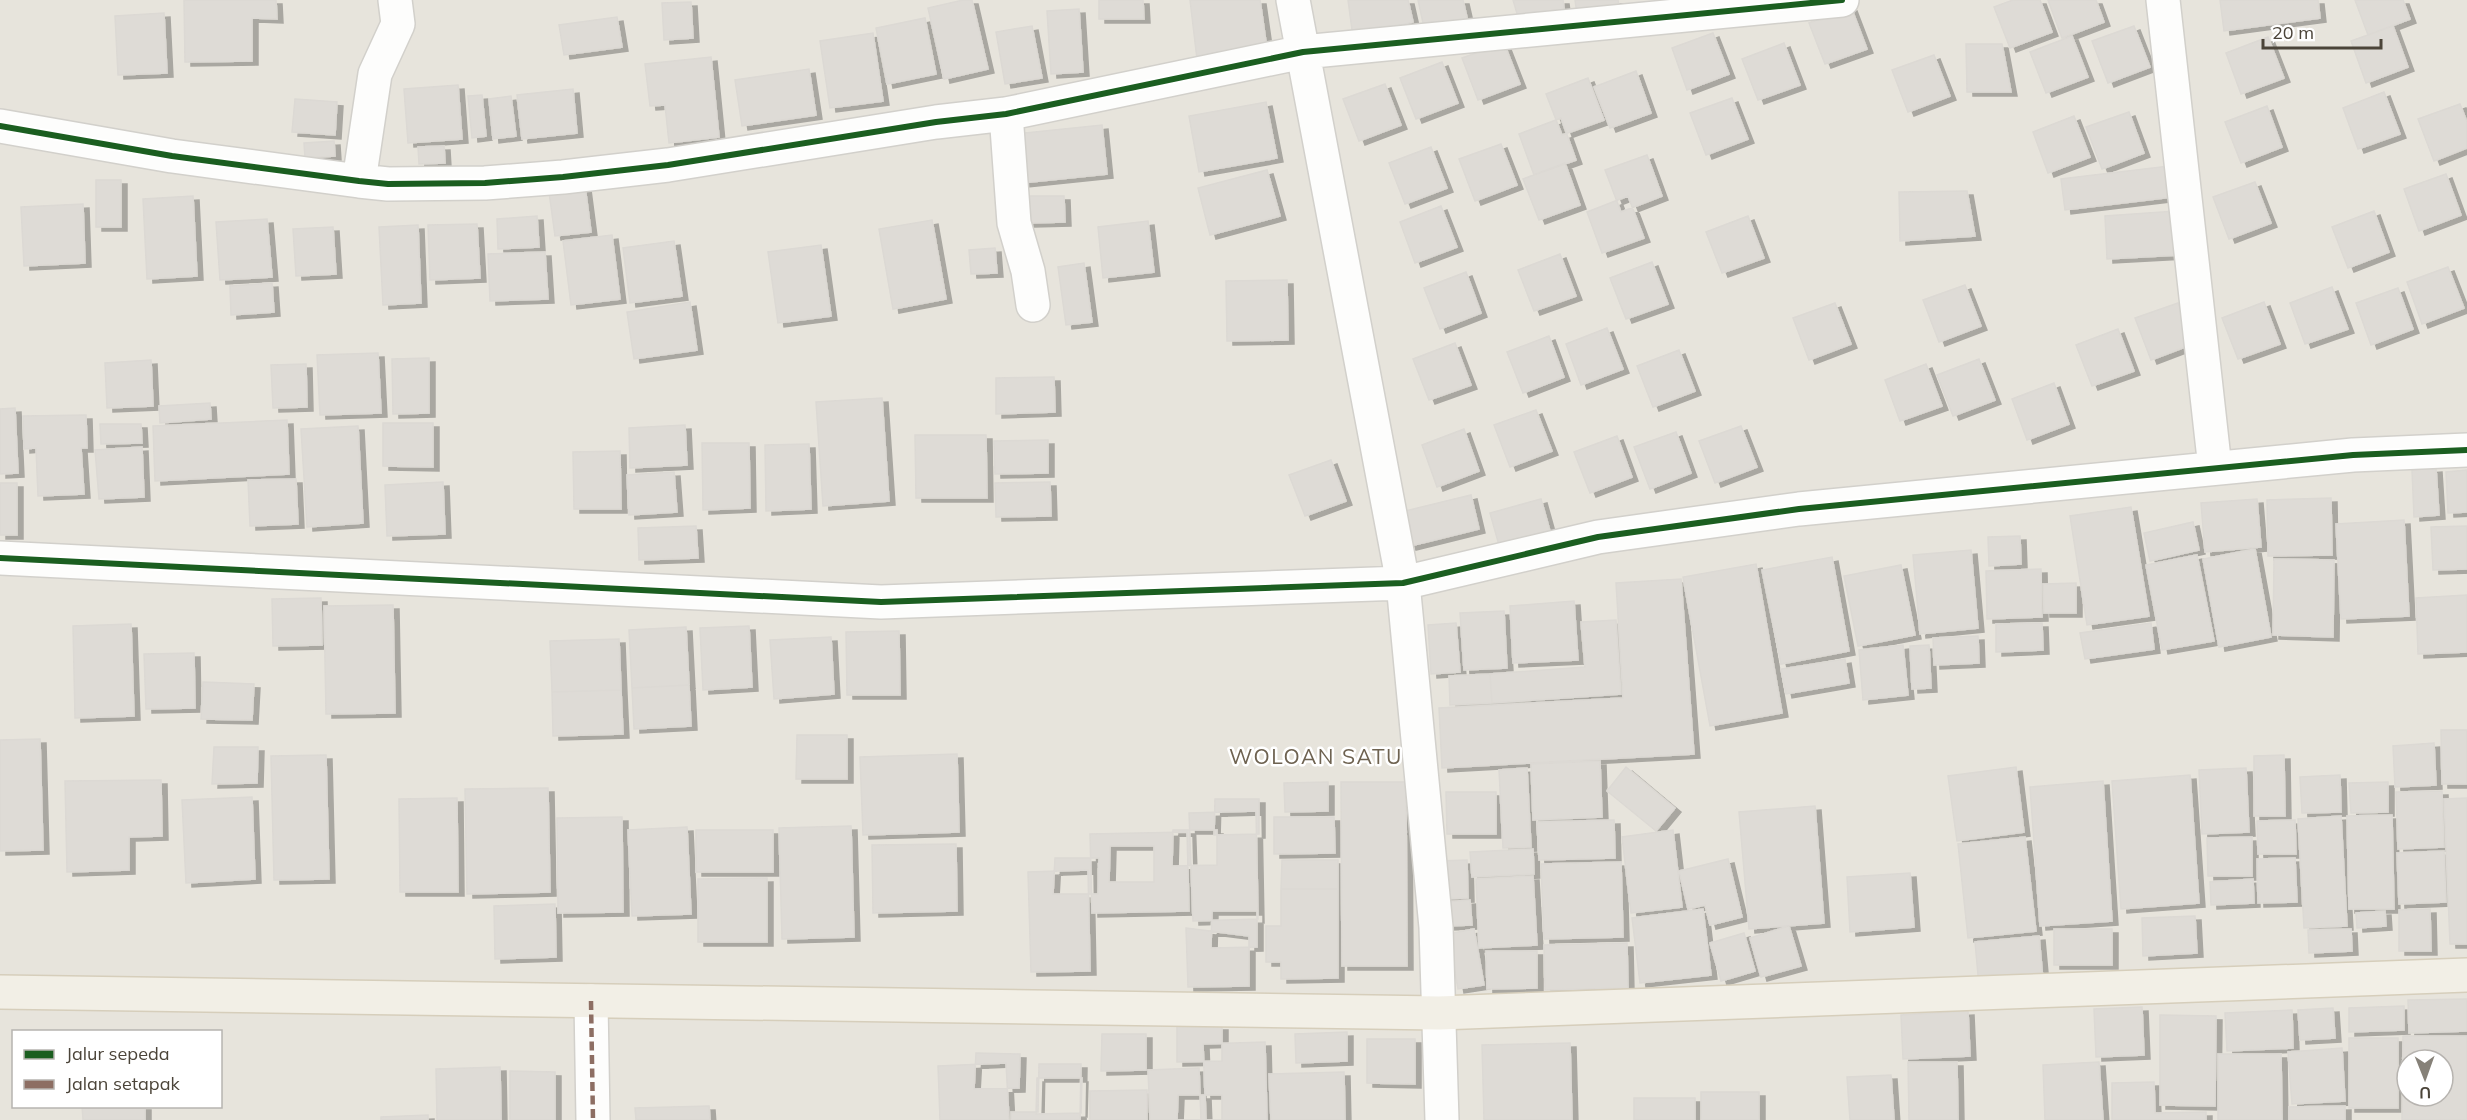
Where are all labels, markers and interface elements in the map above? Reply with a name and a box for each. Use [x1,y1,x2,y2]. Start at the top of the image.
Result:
scale bar [2263,12,2382,50]
text: 20 m [2272,21,2314,44]
district label: WOLOAN SATU [1229,743,1403,769]
legend [12,1030,222,1108]
text: Jalur sepeda [66,1042,170,1065]
north arrow [2395,1048,2455,1108]
text: Jalan setapak [66,1072,180,1095]
text: U [2419,1083,2431,1103]

